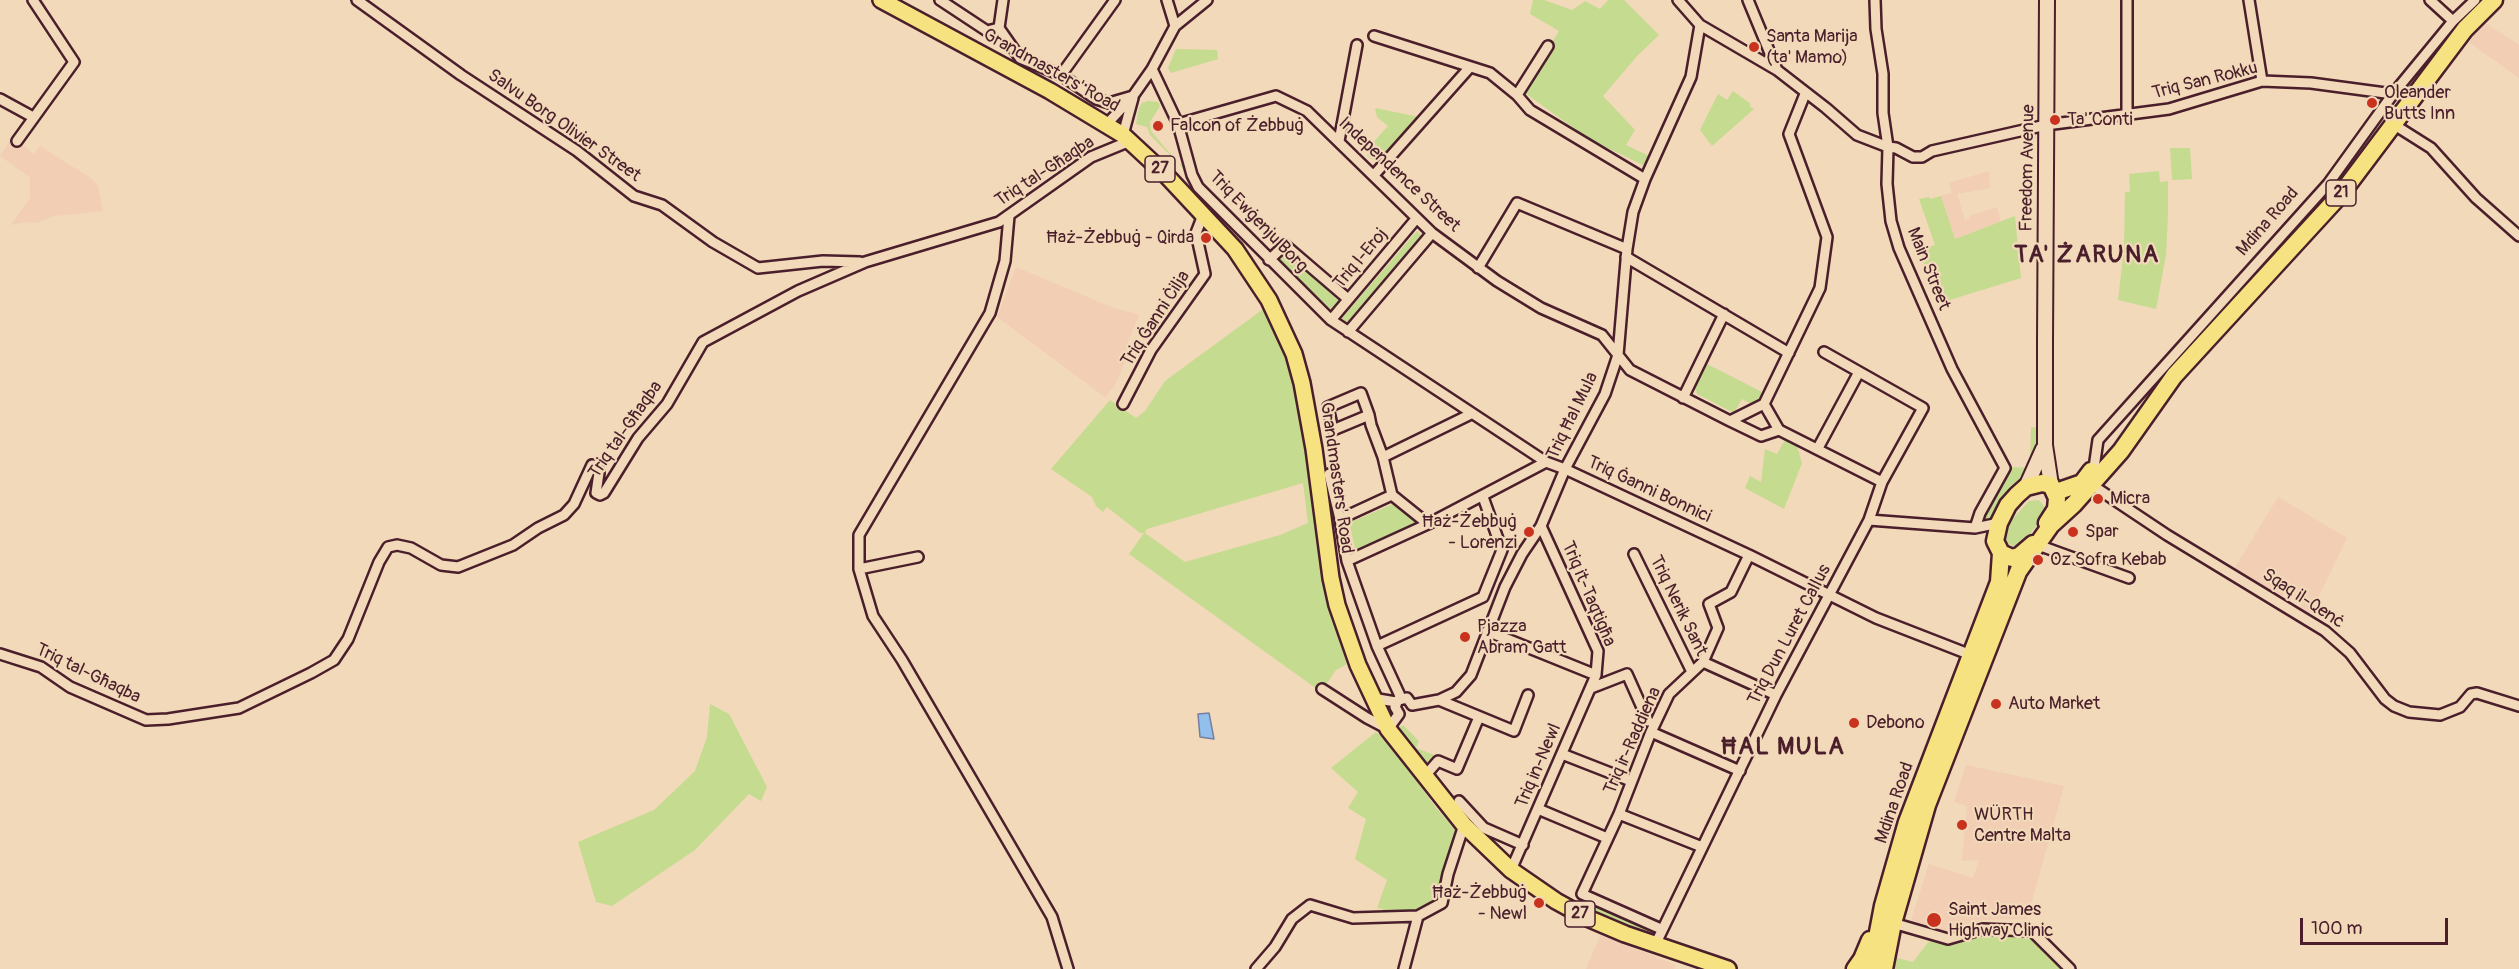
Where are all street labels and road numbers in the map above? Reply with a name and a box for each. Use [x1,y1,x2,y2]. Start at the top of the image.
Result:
street label: Grandmasters' Road [979,24,1123,118]
street label: Triq San Rokku [2150,57,2260,105]
street label: Salvu Borg Olivier Street [483,65,645,187]
street label: Freedom Avenue [2016,104,2040,232]
street label: Independence Street [1334,113,1464,237]
street label: Triq tal-Għaqba [991,132,1099,212]
road number: 27 [1145,156,1175,182]
street label: Triq Ewġenju Borg [1204,167,1312,277]
road number: 21 [2326,180,2356,206]
street label: Mdina Road [2232,183,2304,261]
street label: Triq l-Eroj [1329,224,1393,294]
street label: Main Street [1902,224,1954,314]
street label: Triq Ġanni Ċilja [1117,267,1195,371]
street label: Triq Ħal Mula [1543,369,1603,463]
street label: Triq tal-Għaqba [584,377,668,483]
street label: Grandmasters' Road [1315,401,1357,555]
street label: Triq Ġanni Bonnici [1584,452,1714,528]
street label: Triq it-Taqtigħa [1556,538,1620,650]
street label: Triq Nerik Sant [1644,552,1712,660]
street label: Triq Dun Luret Callus [1744,561,1836,709]
street label: Sqaq il-Qenċ [2258,564,2348,634]
street label: Triq tal-Għaqba [32,639,144,709]
street label: Triq ir-Raddiena [1600,684,1666,798]
street label: Triq in-Newl [1512,720,1566,812]
street label: Mdina Road [1871,760,1919,846]
road number: 27 [1565,901,1595,927]

